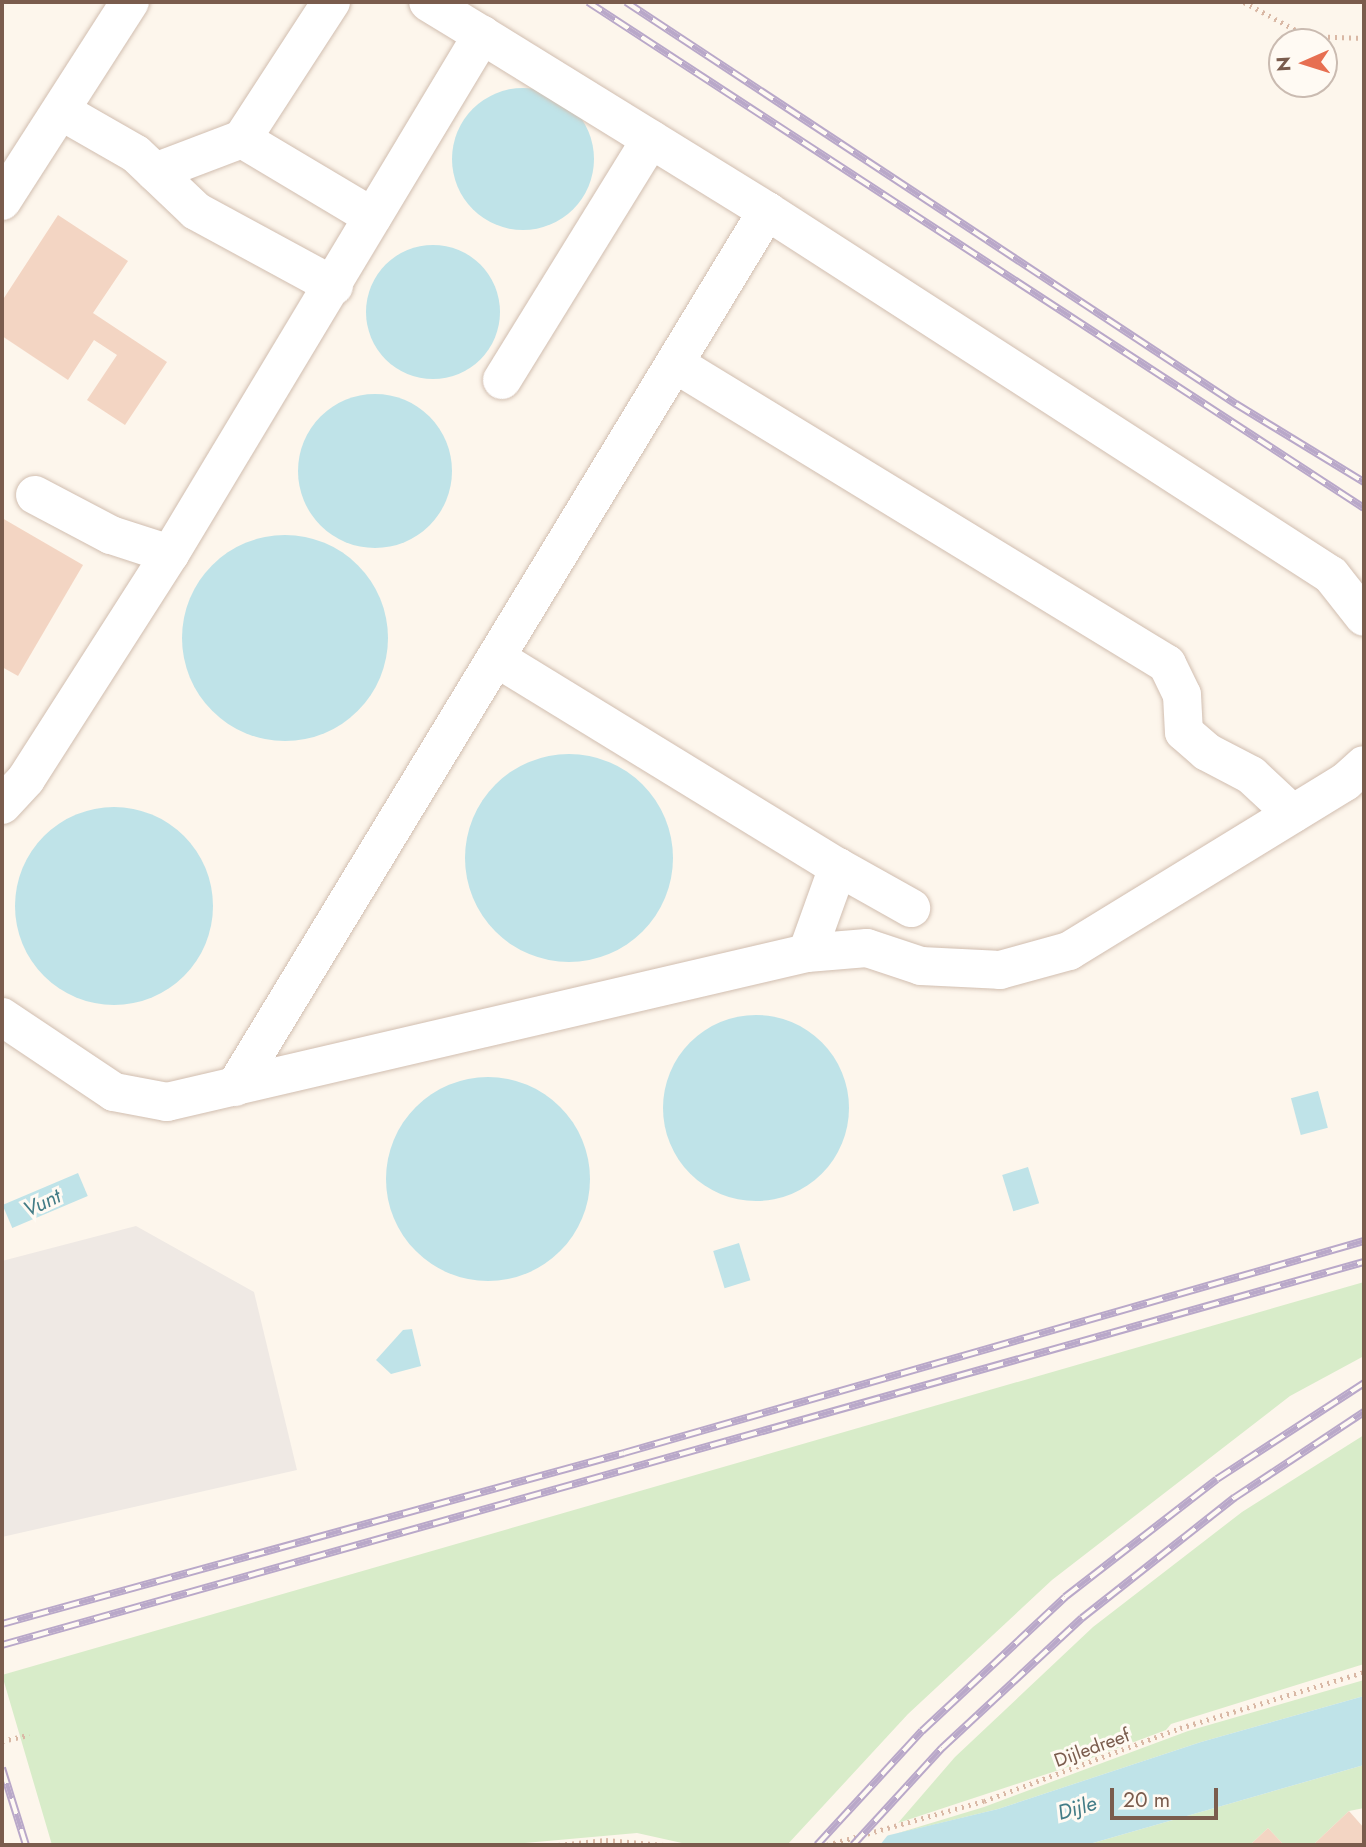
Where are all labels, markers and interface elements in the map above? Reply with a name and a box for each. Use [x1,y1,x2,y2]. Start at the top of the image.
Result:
north arrow [1268,28,1338,98]
text: N [1270,56,1297,72]
water label: Vunt [19,1183,65,1223]
street label: Dijledreef [1051,1724,1133,1772]
scale bar [1114,1773,1222,1817]
text: 20 m [1123,1785,1170,1815]
water label: Dijle [1055,1790,1099,1826]

